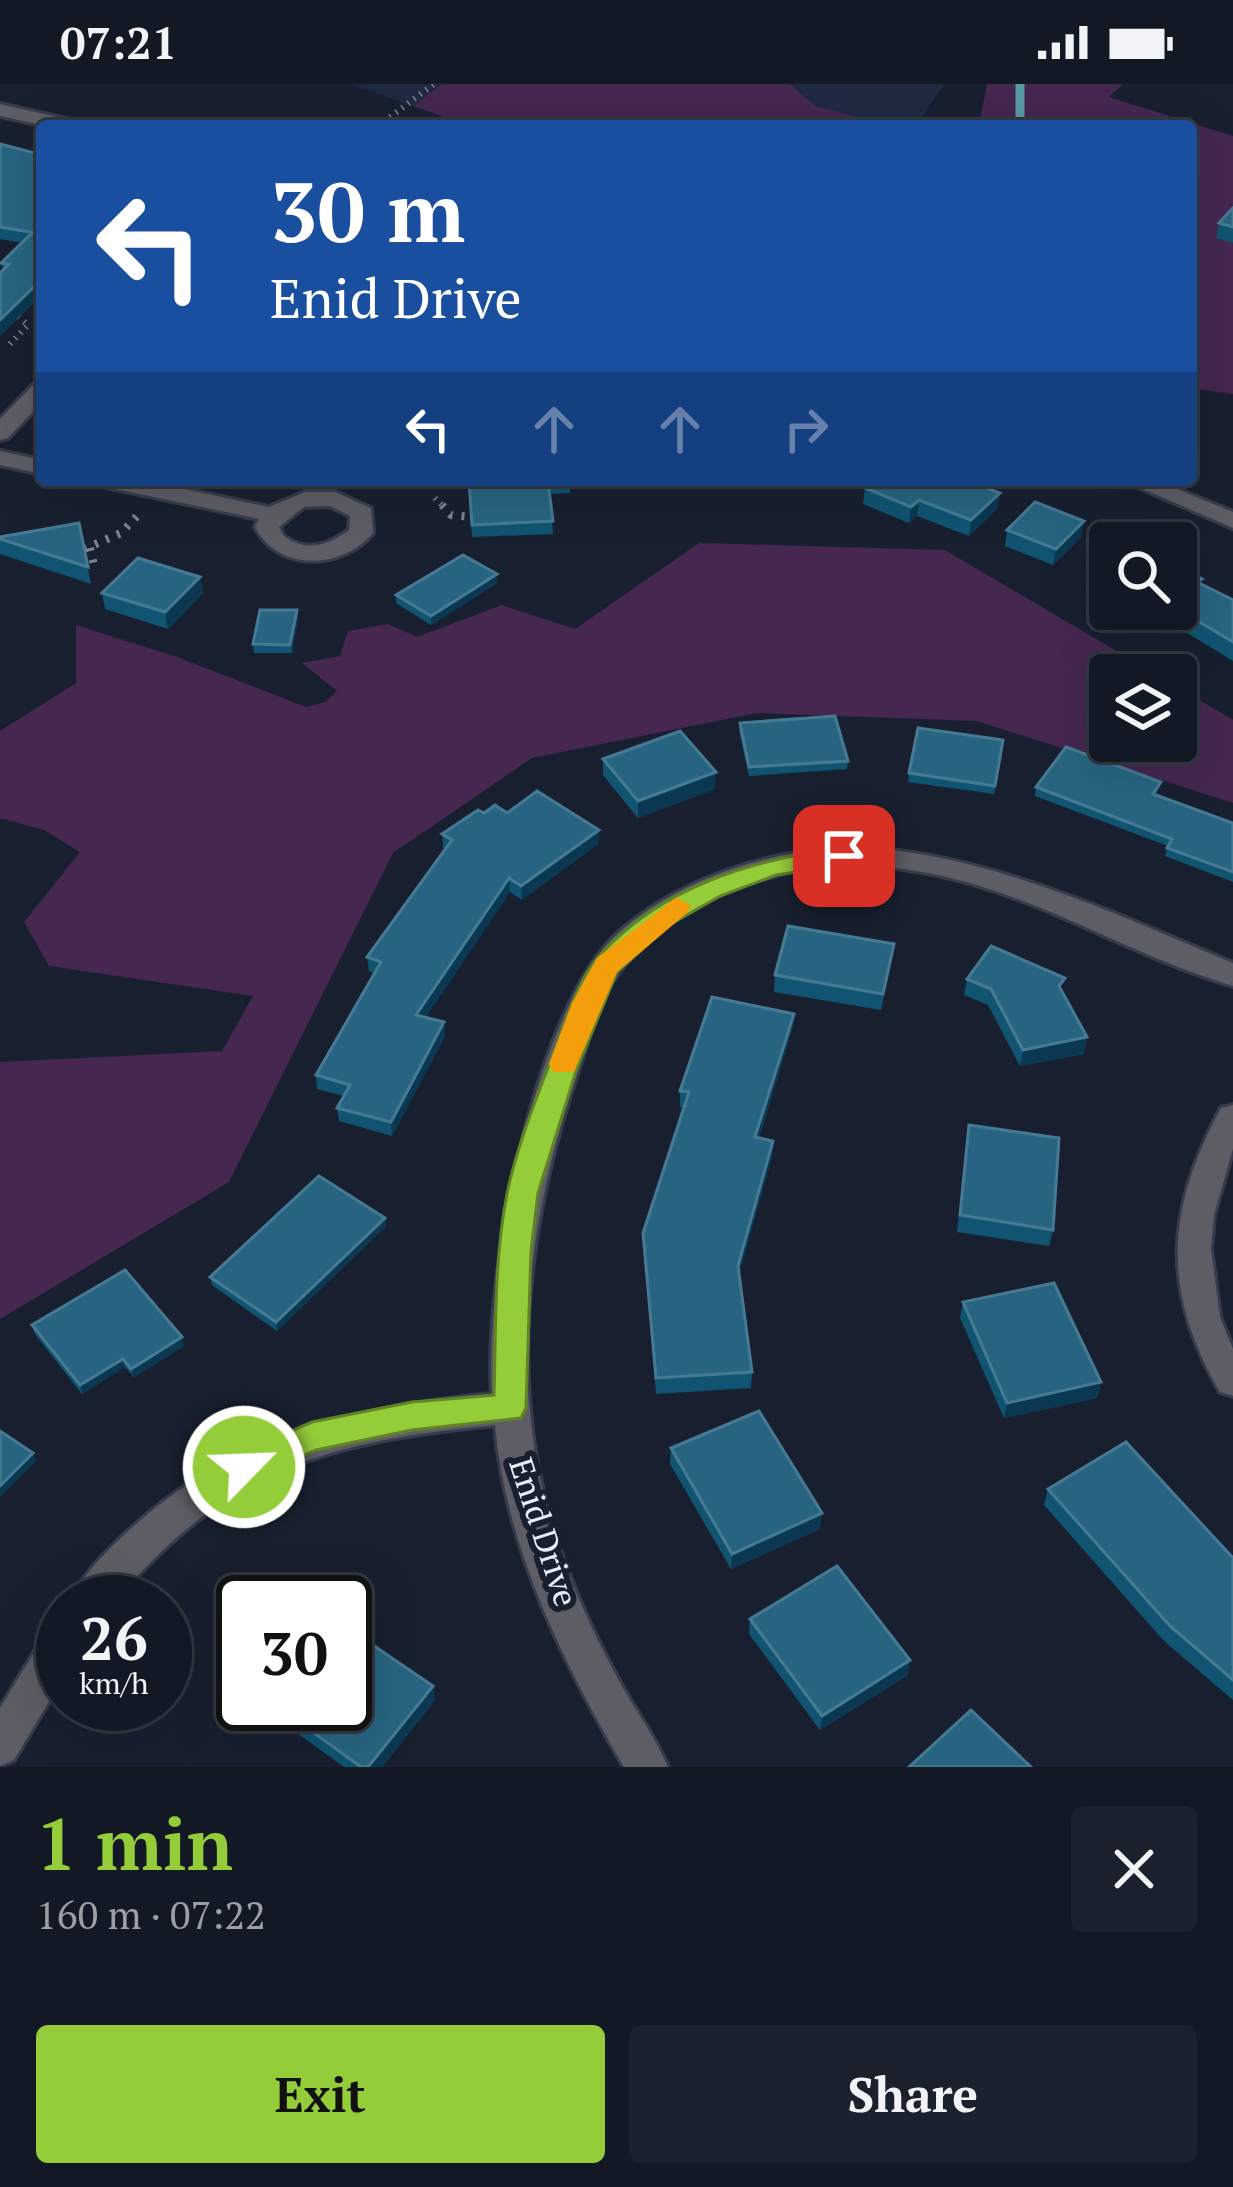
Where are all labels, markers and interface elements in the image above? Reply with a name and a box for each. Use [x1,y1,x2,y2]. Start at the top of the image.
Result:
text: 07:21 [60,12,177,72]
text: 30 m [270,155,465,266]
icon: left [72,168,228,324]
text: Enid Drive [270,262,522,333]
icon: left [395,396,461,462]
icon: ahead [521,396,587,462]
icon: ahead [647,396,713,462]
icon: right [773,396,839,462]
map controls [1089,522,1197,762]
button: search [1089,522,1197,630]
button: layers [1089,654,1197,762]
pin [793,805,895,907]
icon: arrive [811,823,877,889]
position arrow [181,1404,307,1530]
street label: Enid Drive [500,1452,589,1612]
speed limit sign: 30 [216,1575,372,1731]
text: 26 [80,1598,148,1677]
text: km/h [79,1663,149,1703]
text: 1 min [36,1795,233,1891]
button: close [1071,1806,1197,1932]
text: 160 m · 07:22 [36,1888,266,1940]
button: Exit [36,2025,605,2163]
button: Share [629,2025,1197,2163]

